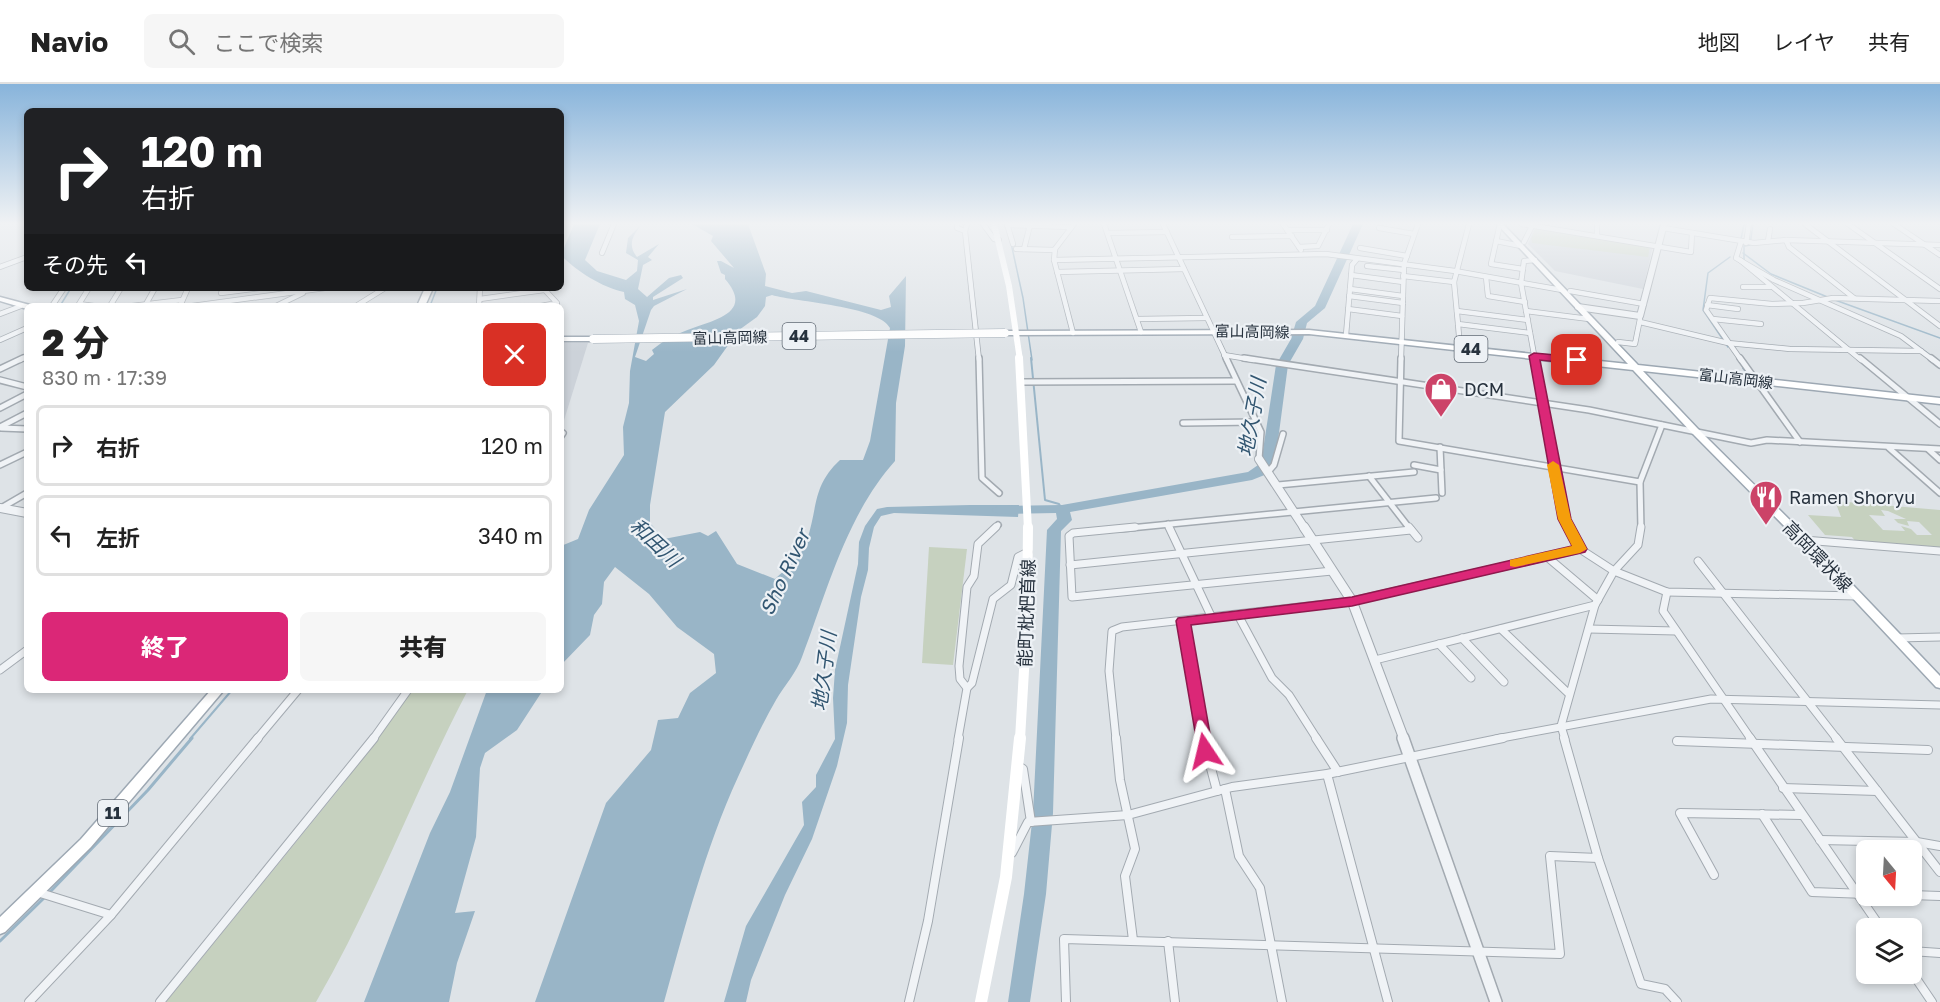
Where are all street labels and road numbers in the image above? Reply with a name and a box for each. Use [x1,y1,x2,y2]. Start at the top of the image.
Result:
street label: 富山高岡線 [1214,321,1290,341]
road number: 44 [782,323,816,349]
street label: 富山高岡線 [692,327,768,347]
road number: 44 [1454,336,1488,362]
street label: 富山高岡線 [1698,364,1774,392]
street label: 高岡環状線 [1779,516,1857,596]
street label: 能町枇杷首線 [1013,559,1039,667]
road number: 11 [98,800,128,826]

